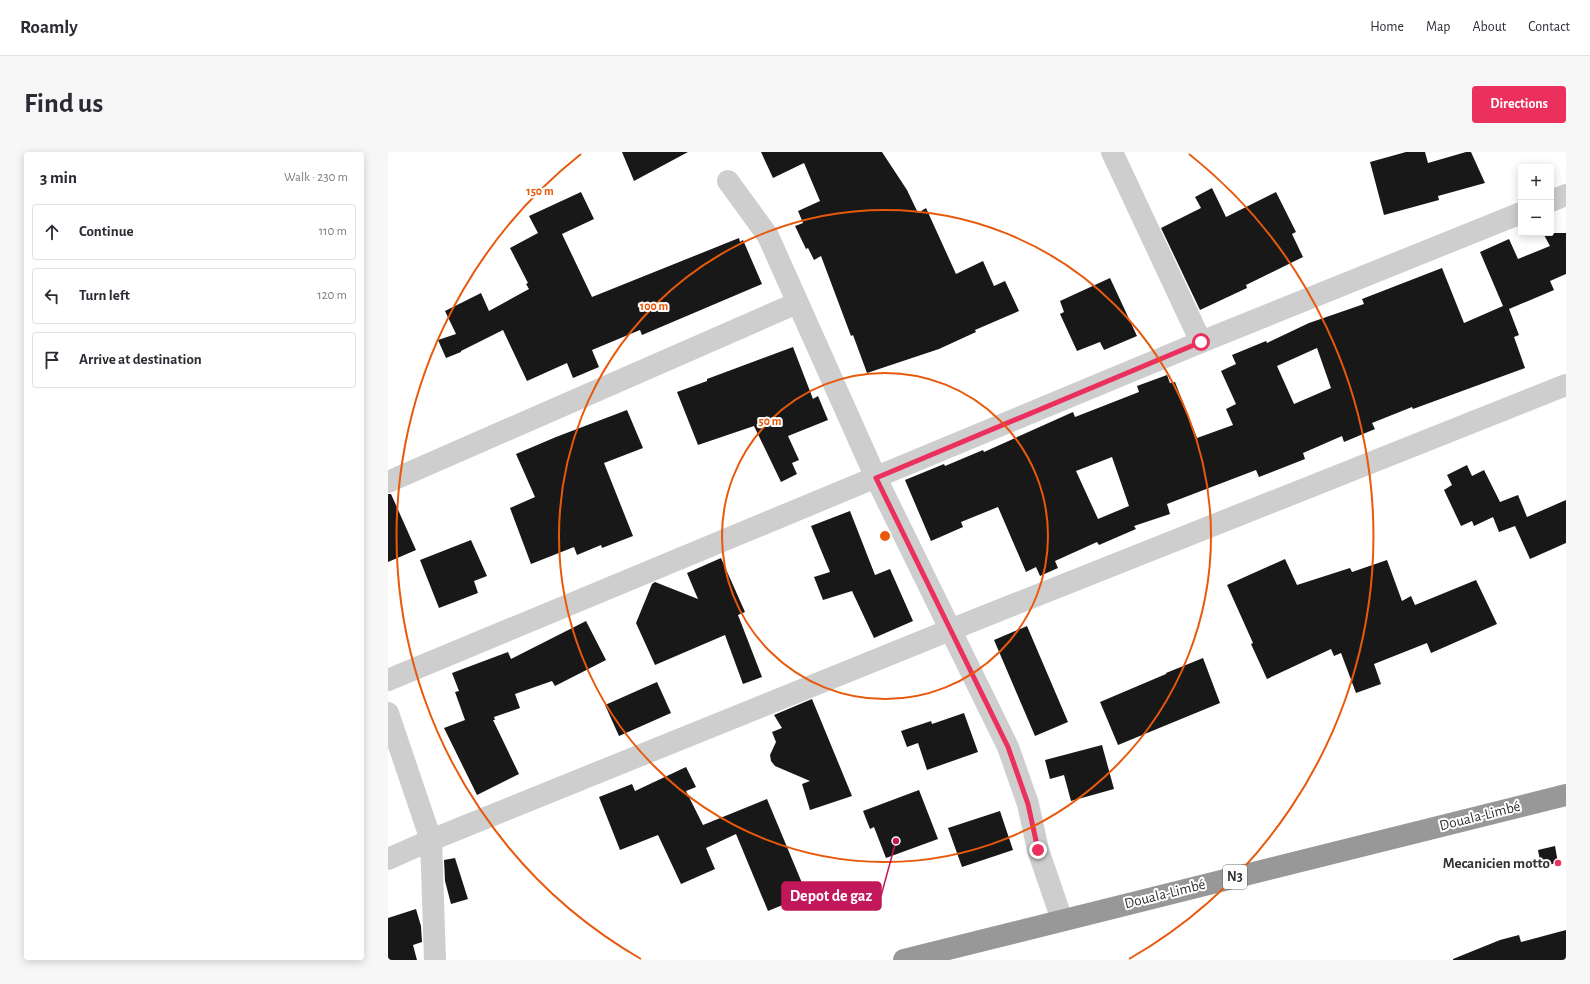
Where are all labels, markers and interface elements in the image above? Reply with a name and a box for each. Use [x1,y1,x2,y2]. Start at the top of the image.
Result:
text: Roamly [20,18,78,37]
text: Home [1370,20,1404,34]
text: Map [1426,20,1450,34]
text: About [1472,20,1506,34]
text: Contact [1528,20,1570,34]
button: Directions [1472,86,1566,123]
text: Find us [24,90,103,118]
map controls [1518,164,1554,236]
button: + [1518,164,1554,200]
text: 3 min [40,169,77,186]
text: Walk · 230 m [284,171,348,184]
text: 150 m [526,185,554,197]
button: − [1518,200,1554,236]
icon: ahead [41,221,63,243]
text: Continue [79,224,134,239]
text: 110 m [319,225,347,238]
icon: left [41,285,63,307]
text: Turn left [79,288,130,303]
text: 120 m [317,289,347,302]
text: 100 m [640,300,668,312]
route start [1192,333,1210,351]
icon: arrive [41,349,63,371]
text: Arrive at destination [79,352,202,367]
text: 50 m [759,415,782,427]
centre of rings [878,529,892,543]
street label: Douala-Limbé [1438,799,1522,833]
route end [1029,841,1047,859]
place label: Mecanicien motto [1443,856,1550,871]
marker: Mecanicien motto [1553,858,1563,868]
road number: N3 [1223,865,1247,889]
street label: Douala-Limbé [1123,877,1207,911]
callout: Depot de gaz [782,882,881,910]
text: Depot de gaz [790,888,873,904]

